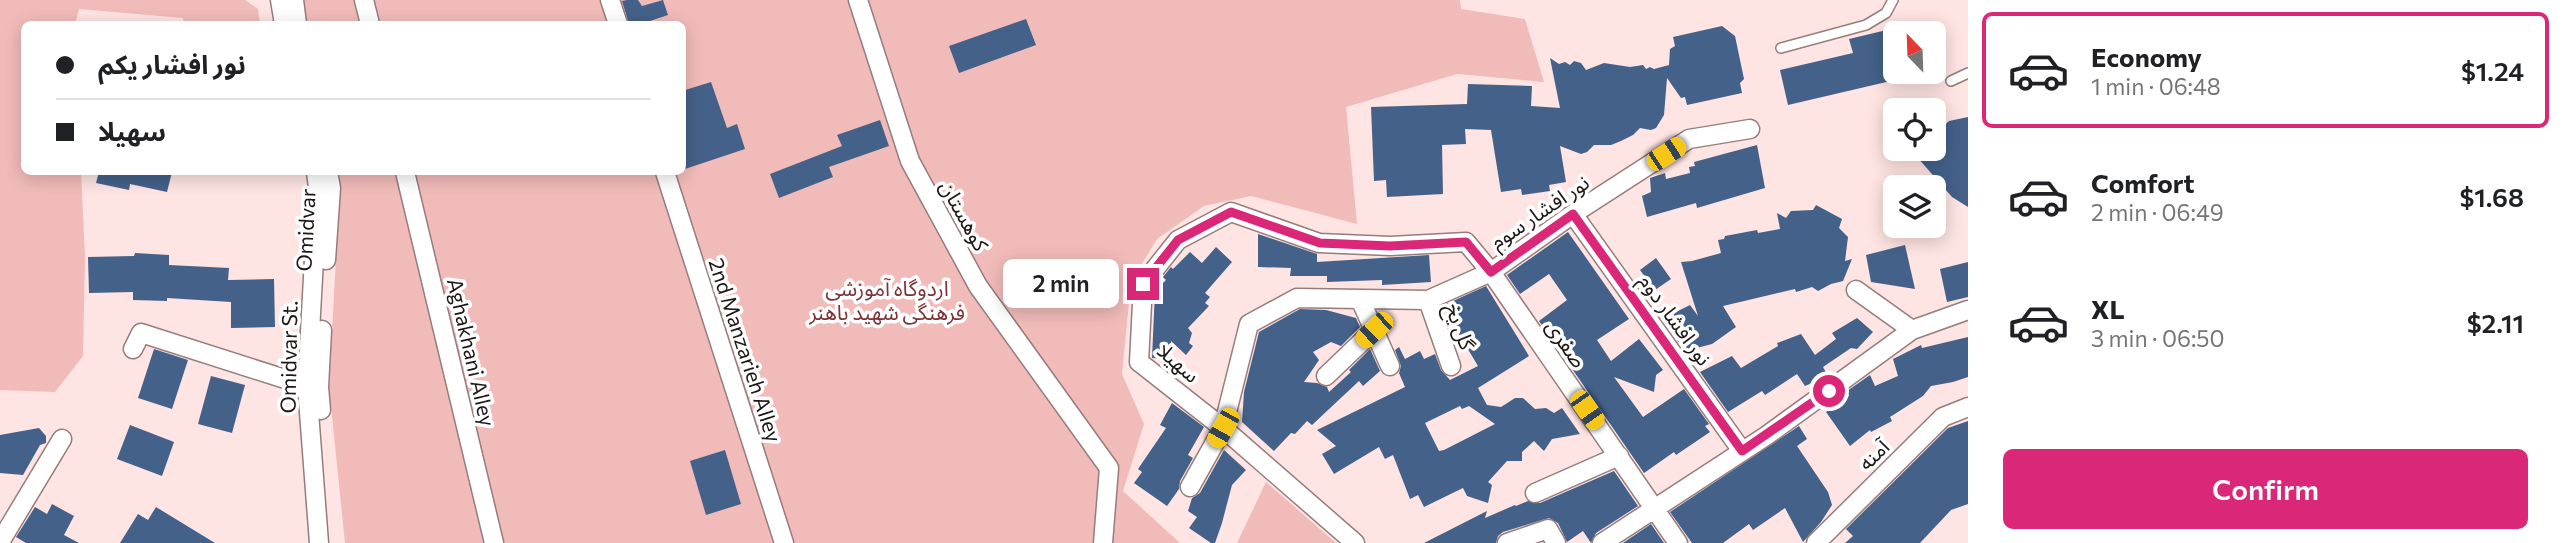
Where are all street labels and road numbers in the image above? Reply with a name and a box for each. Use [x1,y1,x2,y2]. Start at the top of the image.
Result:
street label: نور افشار سوم [1485,169,1596,257]
street label: کوهستان [935,175,995,255]
street label: Omidvar [290,188,320,272]
street label: 2nd Manzarieh Alley [704,255,788,445]
street label: نور افشار دوم [1630,268,1718,373]
street label: Aghakhani Alley [443,276,501,429]
street label: گل یخ [1437,299,1481,354]
street label: Omidvar St. [275,300,301,414]
street label: صفری [1541,314,1593,373]
street label: سهیلا [1152,337,1205,388]
street label: آمنه [1852,433,1894,475]

